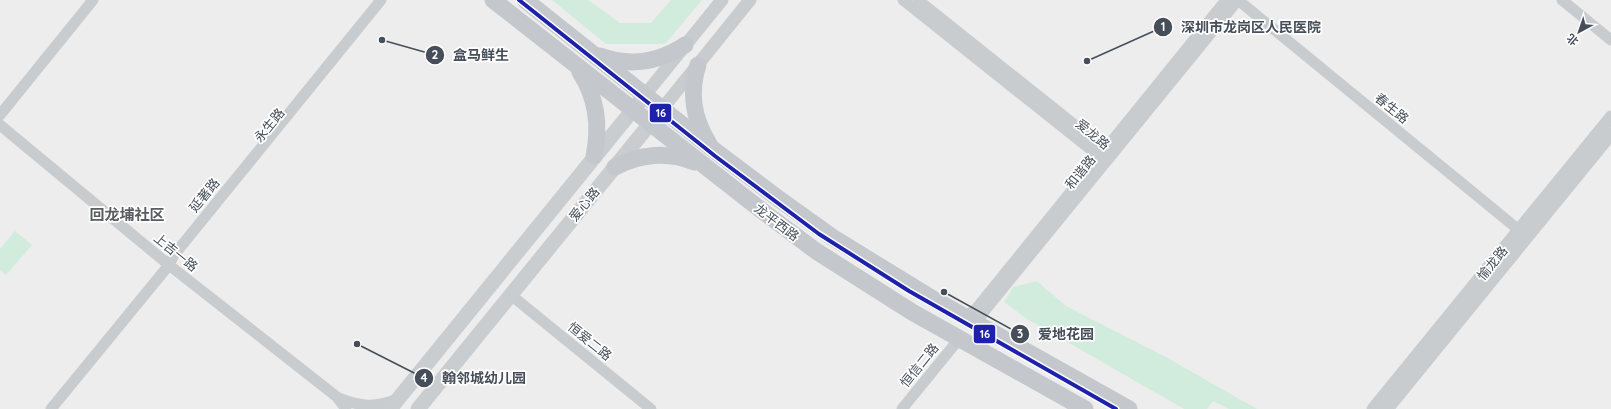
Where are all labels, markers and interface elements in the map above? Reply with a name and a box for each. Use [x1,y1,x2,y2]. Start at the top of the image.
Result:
north arrow [1559,12,1599,52]
callout: 深圳市龙岗区人民医院 [1153,14,1329,40]
text: 深圳市龙岗区人民医院 [1181,18,1321,36]
text: 1 [1161,19,1165,34]
text: 北 [1564,31,1581,49]
callout: 盒马鲜生 [425,42,517,68]
text: 盒马鲜生 [453,46,509,64]
text: 2 [432,47,439,62]
street label: 春生路 [1372,90,1412,126]
line badge: 16 [649,103,672,123]
street label: 永生路 [251,105,287,145]
text: 16 [656,106,666,120]
street label: 爱龙路 [1073,116,1113,152]
street label: 和谐路 [1062,152,1098,192]
street label: 延著路 [186,175,222,215]
street label: 爱心路 [566,184,602,224]
street label: 龙平西路 [751,200,803,244]
district label: 回龙埔社区 [89,205,165,224]
street label: 上吉一路 [151,229,201,275]
street label: 愉龙路 [1474,243,1510,283]
street label: 恒爱二路 [565,318,615,364]
callout: 爱地花园 [1010,321,1102,347]
line badge: 16 [973,324,996,344]
text: 爱地花园 [1038,325,1094,343]
text: 3 [1017,326,1023,341]
text: 16 [980,327,990,341]
street label: 恒信二路 [896,340,942,390]
callout: 翰邻城幼儿园 [414,365,534,391]
text: 翰邻城幼儿园 [442,369,526,387]
text: 4 [420,370,428,385]

